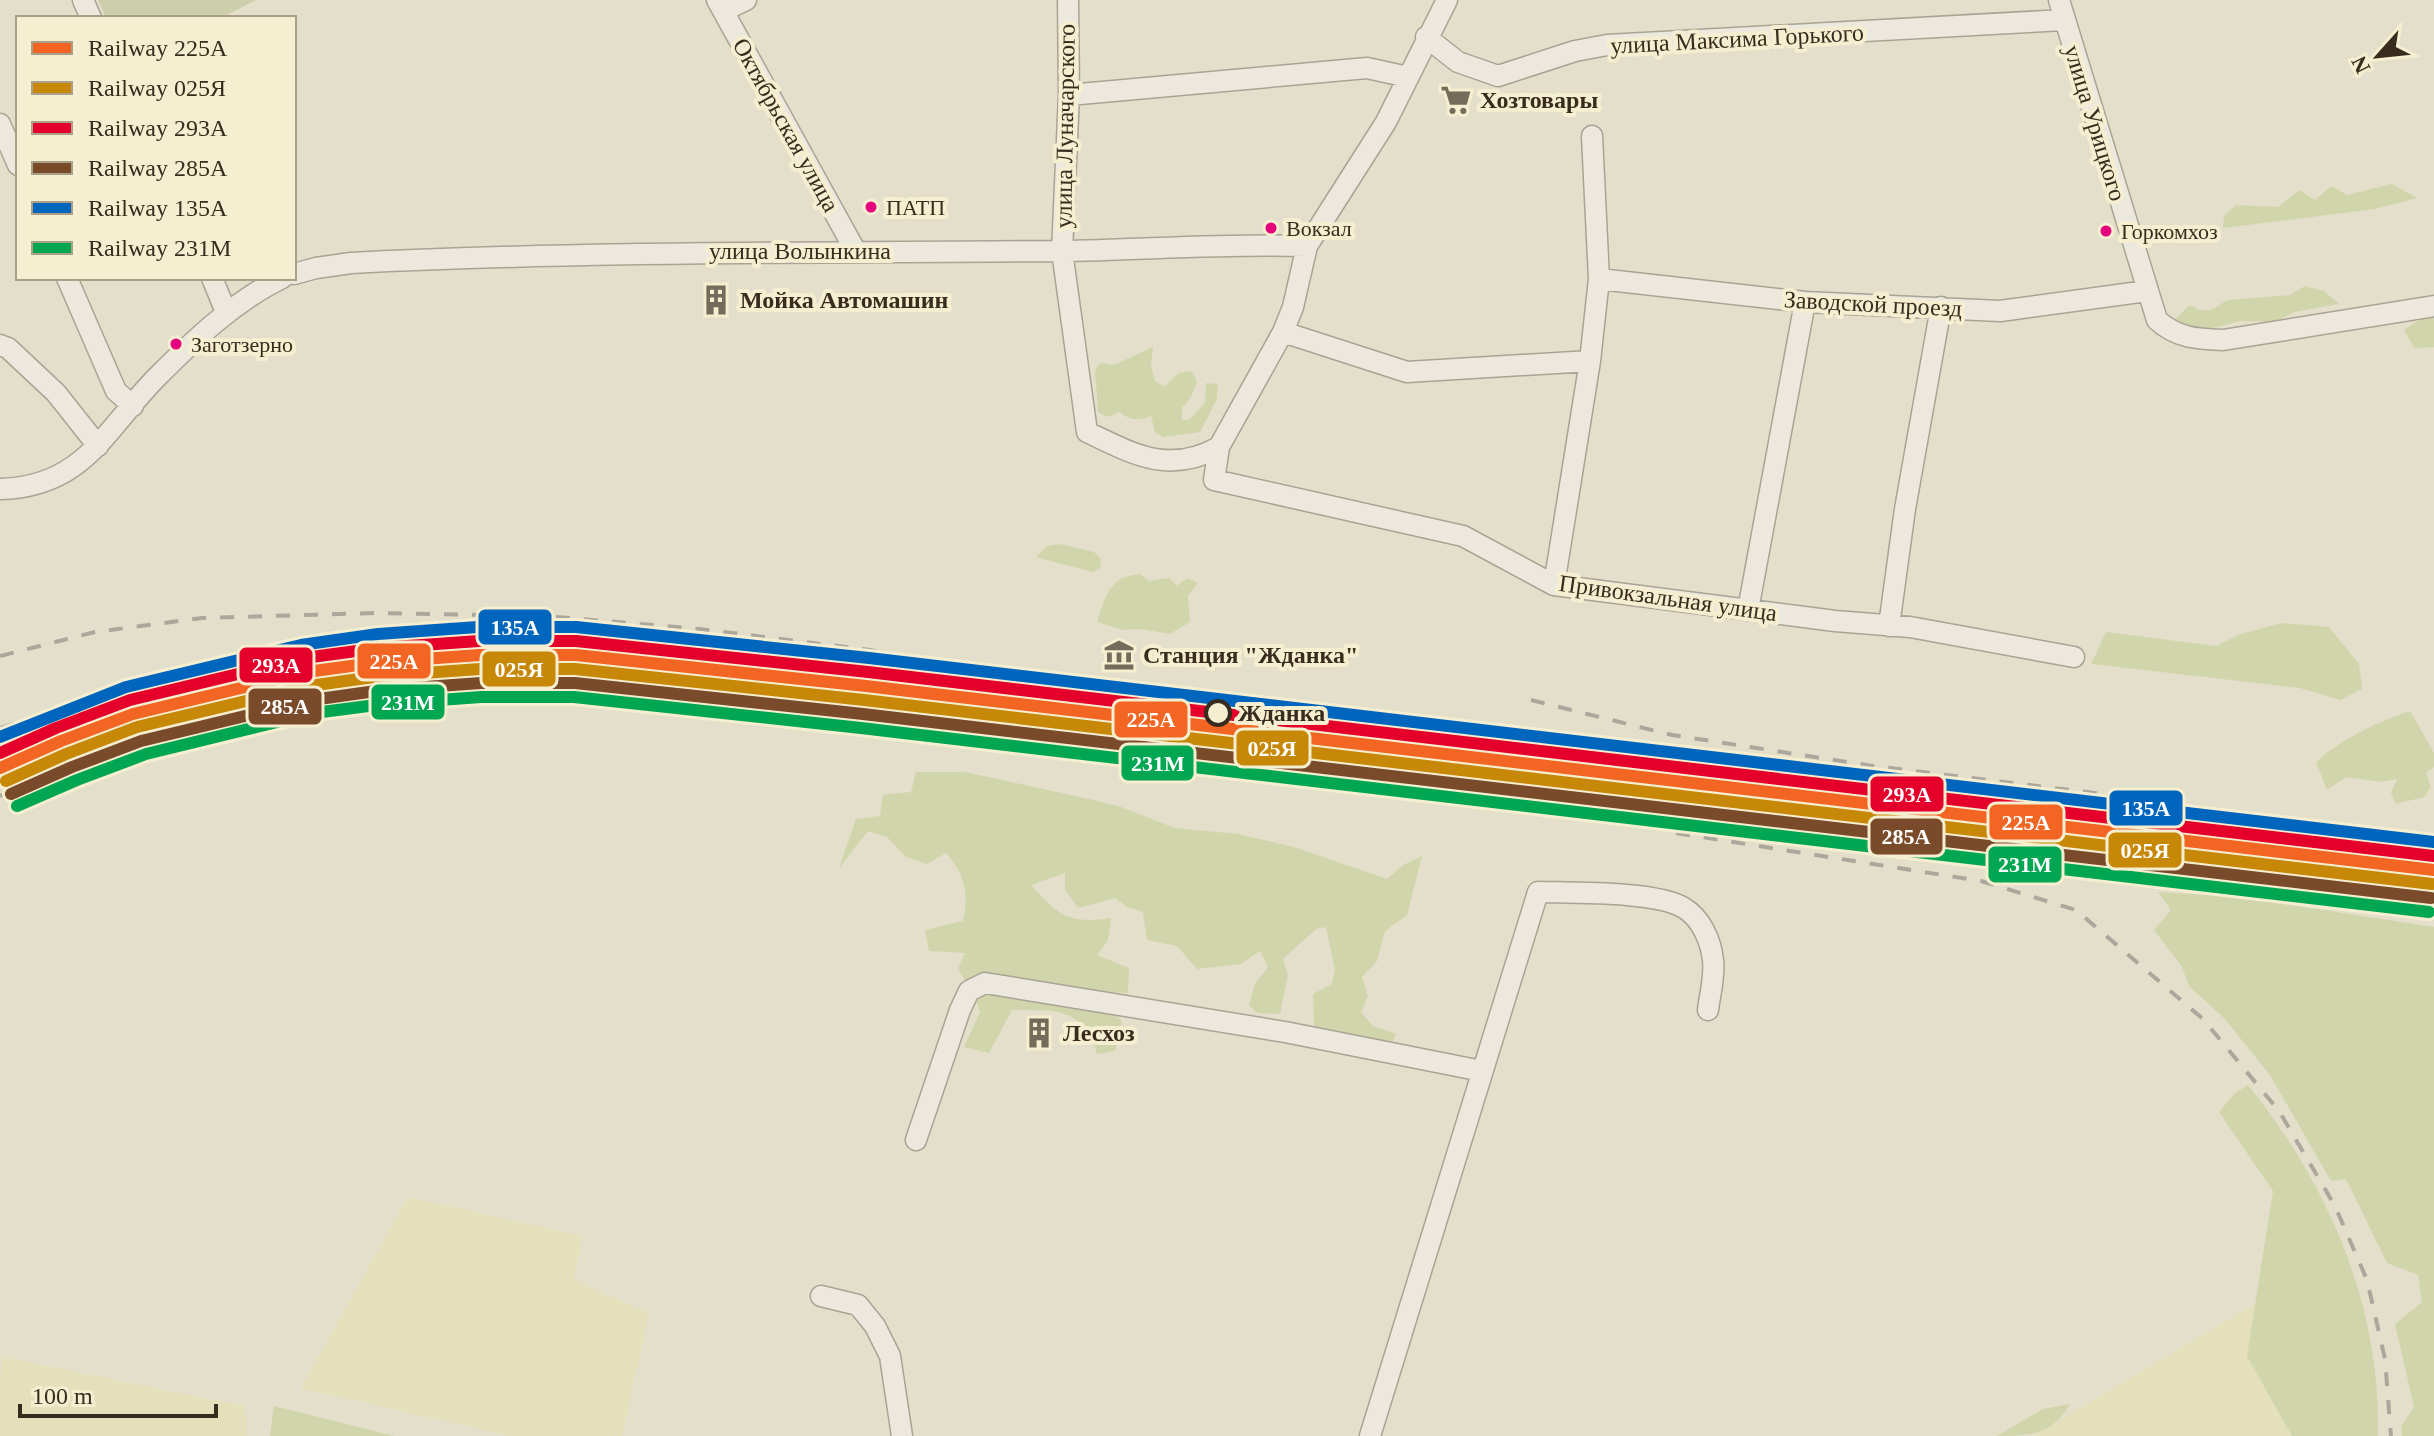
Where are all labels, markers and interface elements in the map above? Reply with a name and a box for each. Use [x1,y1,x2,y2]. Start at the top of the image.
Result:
legend [16,16,296,280]
north arrow [2338,16,2418,96]
street label: улица Максима Горького [1610,19,1864,59]
street label: улица Луначарского [1050,24,1080,228]
street label: Октябрьская улица [728,34,845,216]
text: Railway 225А [88,35,228,61]
street label: улица Урицкого [2059,42,2131,204]
text: N [2346,52,2375,78]
text: Railway 025Я [88,75,226,101]
supermarket icon: Хозтовары [1439,83,1473,117]
place label: Хозтовары [1480,87,1598,113]
text: Railway 293А [88,115,228,141]
text: Railway 285А [88,155,228,181]
text: Railway 135А [88,195,228,221]
place label: ПАТП [886,195,945,220]
marker: ПАТП [863,199,879,215]
place label: Вокзал [1286,216,1352,241]
place label: Горкомхоз [2121,219,2218,244]
marker: Вокзал [1263,220,1279,236]
marker: Горкомхоз [2098,223,2114,239]
text: Railway 231М [88,235,231,261]
street label: улица Волынкина [709,238,891,264]
building icon: Мойка Автомашин [699,283,733,317]
street label: Заводской проезд [1783,286,1963,322]
place label: Мойка Автомашин [740,287,949,313]
place label: Заготзерно [191,332,293,357]
marker: Заготзерно [168,336,184,352]
street label: Привокзальная улица [1557,570,1779,626]
line badge: 135А [477,608,553,646]
text: 135А [491,615,540,640]
museum icon: Станция "Жданка" [1102,638,1136,672]
line badge: 225А [356,642,432,680]
place label: Станция "Жданка" [1143,642,1358,668]
line badge: 293А [238,646,314,684]
text: 225А [370,649,419,674]
line badge: 025Я [481,650,557,688]
text: 293А [252,653,301,678]
text: 025Я [495,657,544,682]
line badge: 231М [370,683,446,721]
line badge: 285А [247,687,323,726]
text: 231М [381,690,435,715]
text: 285А [261,694,310,719]
line badge: 225А [1113,700,1189,739]
marker: Жданка [1205,700,1231,726]
place label: Жданка [1238,700,1325,726]
text: 225А [1127,707,1176,732]
line badge: 025Я [1235,729,1310,767]
text: 025Я [1248,736,1297,761]
line badge: 231М [1120,744,1195,782]
text: 231М [1131,751,1185,776]
line badge: 293А [1869,775,1945,813]
text: 293А [1883,782,1932,807]
line badge: 135А [2108,789,2184,827]
text: 135А [2122,796,2171,821]
line badge: 225А [1988,803,2064,841]
text: 225А [2002,810,2051,835]
line badge: 285А [1869,817,1944,856]
text: 285А [1882,824,1931,849]
line badge: 025Я [2107,831,2183,869]
text: 025Я [2121,838,2170,863]
line badge: 231М [1987,845,2063,884]
text: 231М [1998,852,2052,877]
building icon: Лесхоз [1022,1016,1056,1050]
place label: Лесхоз [1063,1020,1135,1046]
scale bar [20,1368,216,1418]
text: 100 m [32,1383,93,1409]

